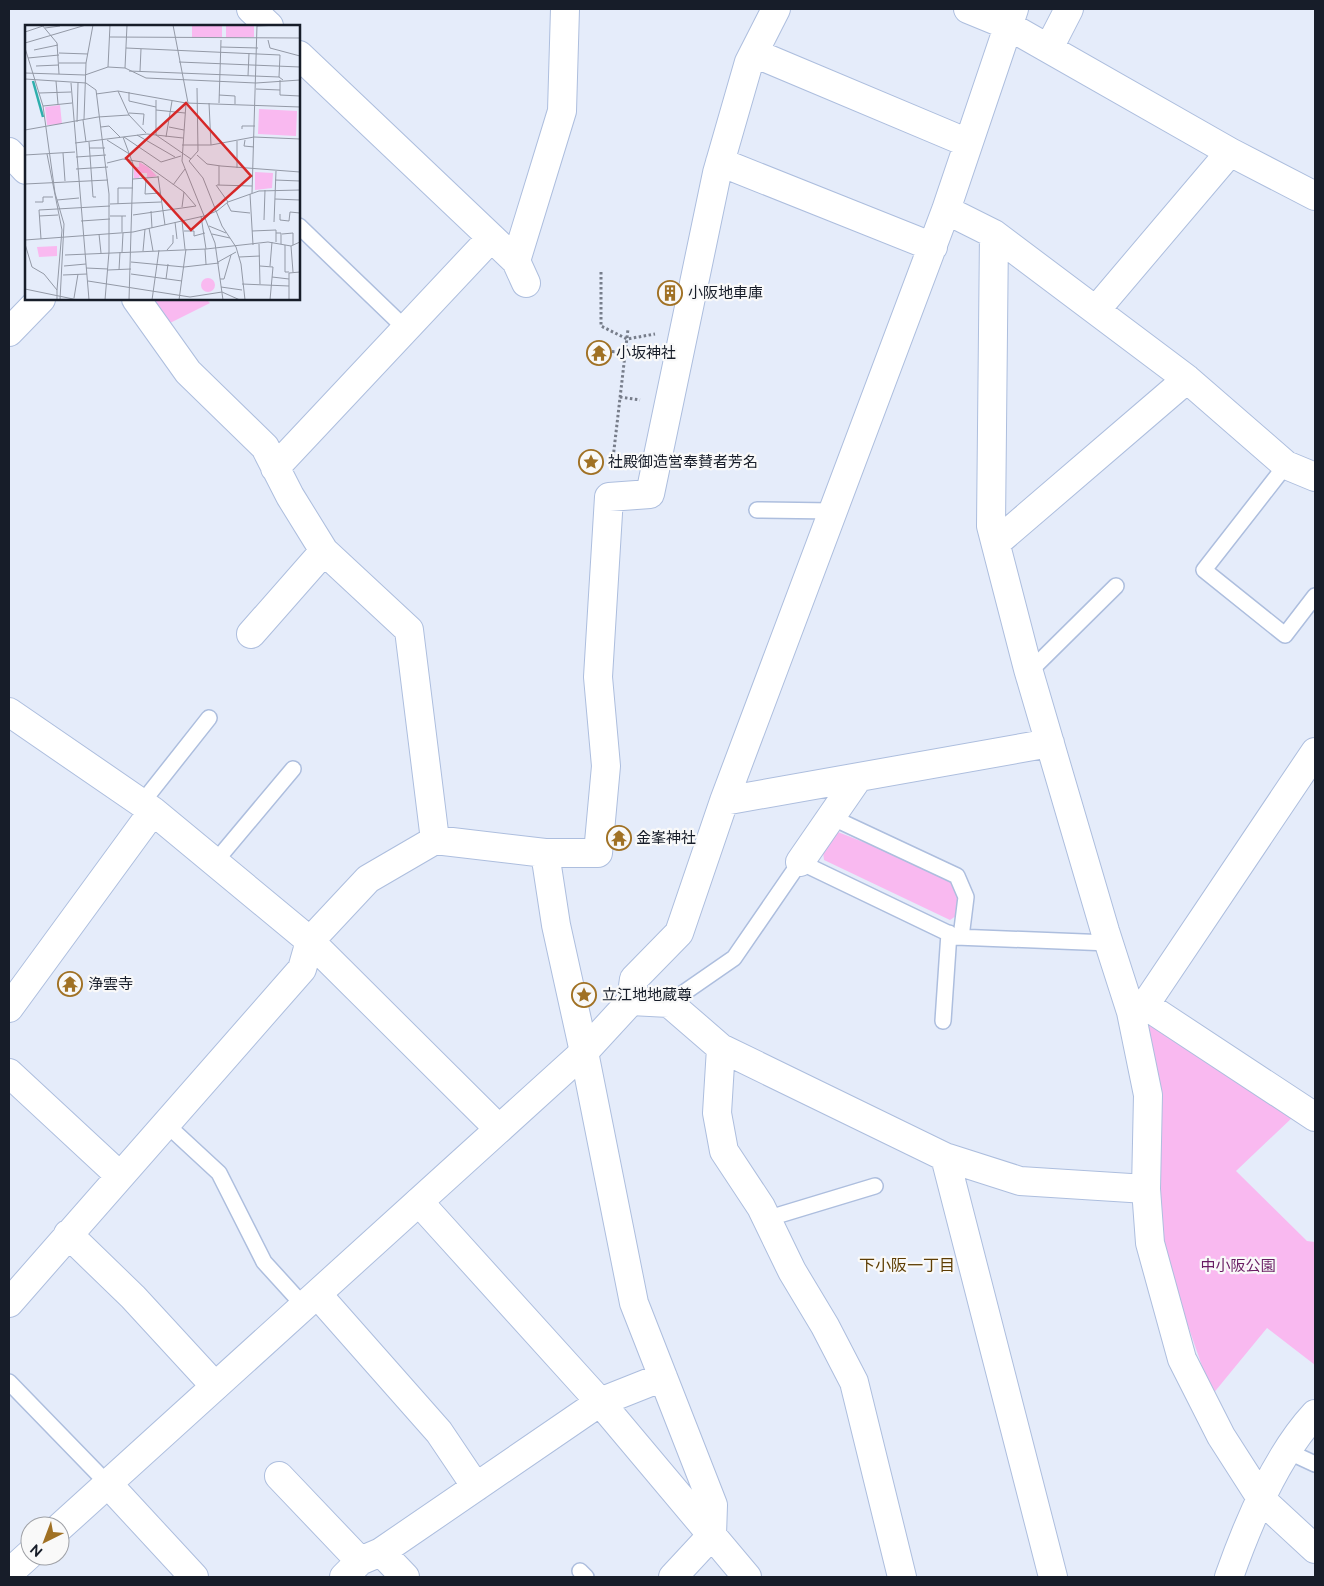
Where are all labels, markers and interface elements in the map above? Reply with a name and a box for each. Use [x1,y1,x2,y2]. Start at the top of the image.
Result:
inset map [25,25,300,300]
building icon: 小阪地車庫 [657,280,683,306]
place label: 小阪地車庫 [688,284,763,302]
temple icon: 小坂神社 [586,340,612,366]
place label: 小坂神社 [616,344,676,362]
place icon: 社殿御造営奉賛者芳名 [578,449,604,475]
place label: 社殿御造営奉賛者芳名 [608,453,758,471]
temple icon: 金峯神社 [606,825,632,851]
place label: 金峯神社 [636,829,696,847]
temple icon: 浄雲寺 [57,971,83,997]
place label: 浄雲寺 [88,975,133,993]
place icon: 立江地地蔵尊 [571,982,597,1008]
place label: 立江地地蔵尊 [602,986,692,1004]
district label: 下小阪一丁目 [859,1256,955,1275]
park label: 中小阪公園 [1200,1257,1276,1275]
north arrow [20,1516,70,1566]
text: N [27,1541,46,1560]

